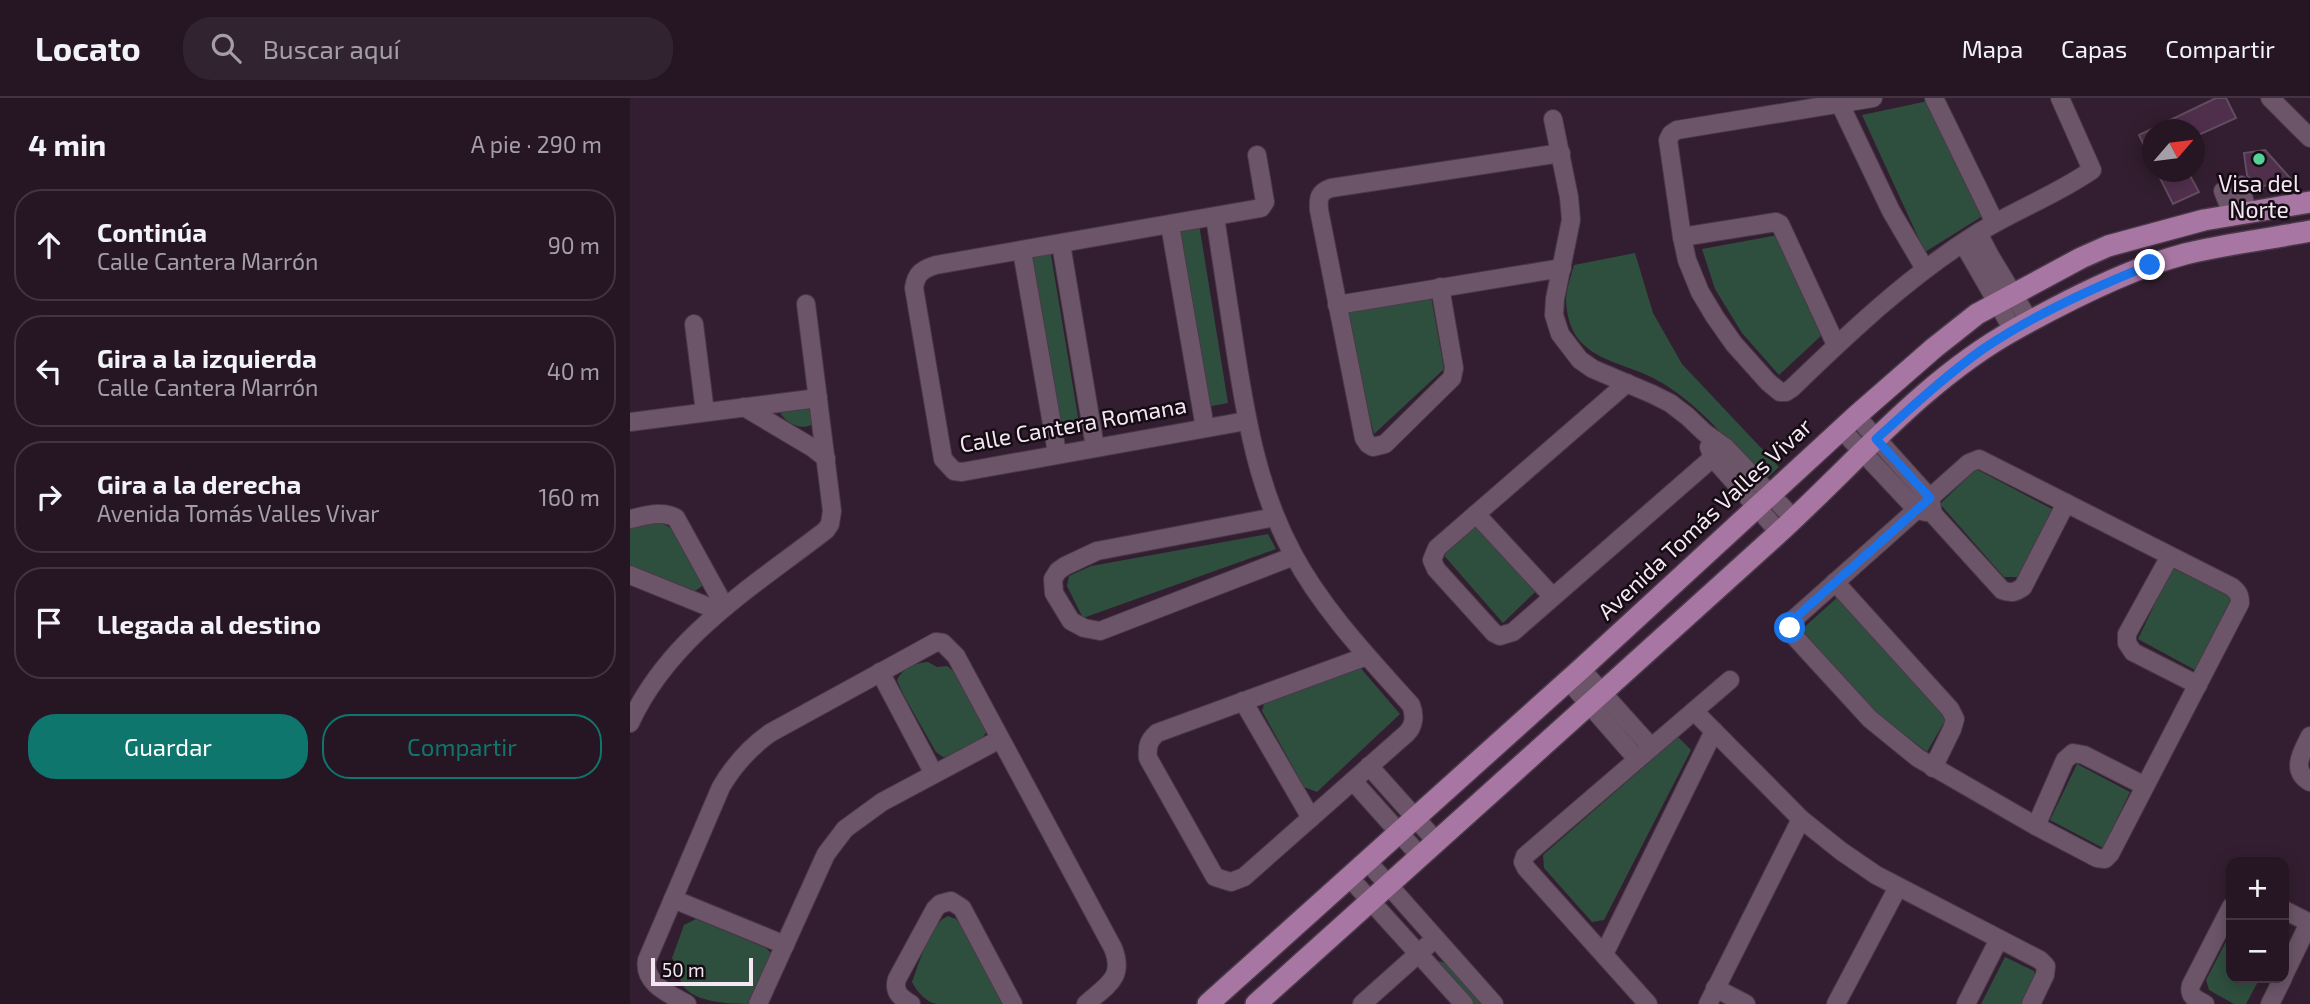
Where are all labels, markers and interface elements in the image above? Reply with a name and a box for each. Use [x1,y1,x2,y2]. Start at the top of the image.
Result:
search box [183,17,673,80]
text: Locato [35,28,141,68]
icon: search [207,29,245,67]
text: Buscar aquí [263,33,400,64]
text: Mapa [1962,34,2023,63]
text: Capas [2061,34,2127,63]
text: Compartir [2165,34,2275,63]
north arrow [2142,119,2205,182]
text: 4 min [28,126,106,162]
text: A pie · 290 m [471,130,602,158]
marker: Visa del Norte [2251,151,2267,167]
place label: Visa del Norte [2218,169,2300,223]
text: Continúa [97,216,207,247]
icon: ahead [30,226,68,264]
text: 90 m [548,231,600,259]
text: Calle Cantera Marrón [97,247,318,275]
route end [2134,249,2165,280]
text: Gira a la izquierda [97,342,317,373]
icon: left [30,352,68,390]
text: 40 m [547,357,600,385]
text: Calle Cantera Marrón [97,373,318,401]
street label: Calle Cantera Romana [957,390,1189,458]
street label: Avenida Tomás Valles Vivar [1591,412,1817,625]
text: Gira a la derecha [97,468,301,499]
icon: right [30,478,68,516]
text: 160 m [539,483,600,511]
text: Avenida Tomás Valles Vivar [97,499,380,527]
icon: arrive [30,604,68,642]
text: Llegada al destino [97,608,321,639]
route start [1774,612,1805,643]
button: Guardar [28,714,308,779]
button: Compartir [322,714,602,779]
map controls [2226,857,2289,983]
button: + [2226,857,2289,920]
button: − [2226,920,2289,983]
scale bar [651,955,752,987]
text: 50 m [662,958,705,981]

